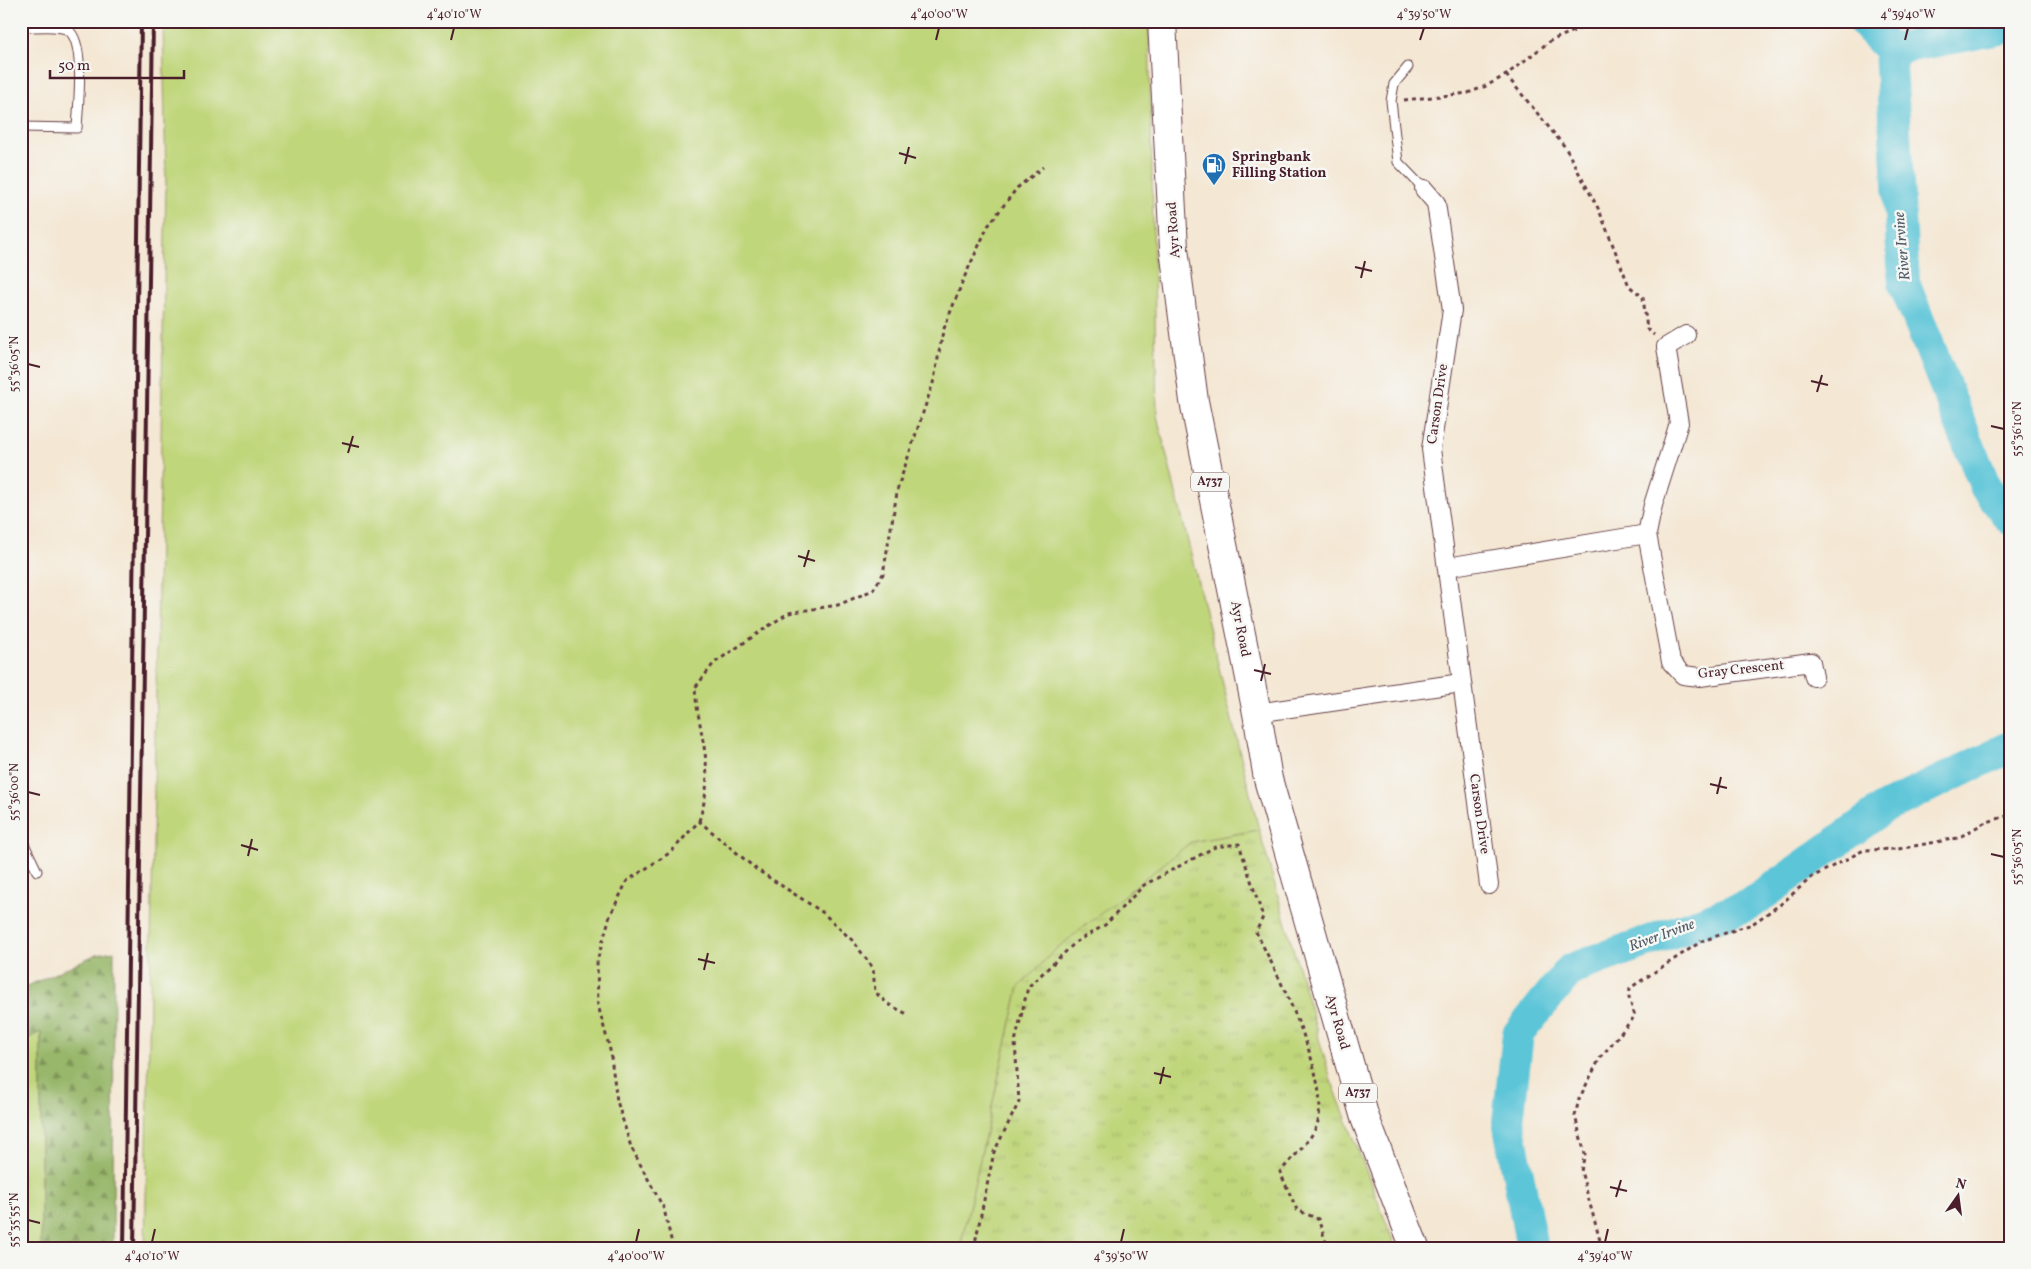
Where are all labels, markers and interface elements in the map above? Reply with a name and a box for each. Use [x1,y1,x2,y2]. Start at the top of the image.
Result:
text: 4°40'10"W [427,7,481,23]
text: 4°40'00"W [910,7,968,23]
text: 4°39'50"W [1397,7,1451,23]
text: 4°39'40"W [1880,7,1936,23]
scale bar [50,48,184,80]
text: 50 m [58,56,90,77]
place label: Springbank Filling Station [1232,148,1327,183]
fuel station icon: Springbank Filling Station [1201,152,1227,186]
street label: Ayr Road [1163,201,1185,259]
water label: River Irvine [1889,210,1916,281]
text: 55°36'05"N [7,336,23,392]
street label: Carson Drive [1423,362,1453,445]
text: 55°36'10"N [2010,401,2026,457]
road number: A737 [1191,472,1229,492]
street label: Ayr Road [1225,599,1255,659]
street label: Gray Crescent [1697,656,1785,684]
text: 55°36'00"N [7,763,23,821]
street label: Carson Drive [1464,773,1494,856]
text: 55°36'05"N [2010,829,2026,885]
water label: River Irvine [1626,914,1698,958]
street label: Ayr Road [1320,992,1354,1052]
road number: A737 [1339,1084,1377,1102]
north arrow [1934,1172,1984,1222]
text: N [1954,1174,1968,1195]
text: 55°35'55"N [7,1192,23,1247]
text: 4°40'10"W [125,1249,179,1265]
text: 4°40'00"W [607,1249,665,1265]
text: 4°39'50"W [1094,1249,1148,1265]
text: 4°39'40"W [1577,1249,1633,1265]

